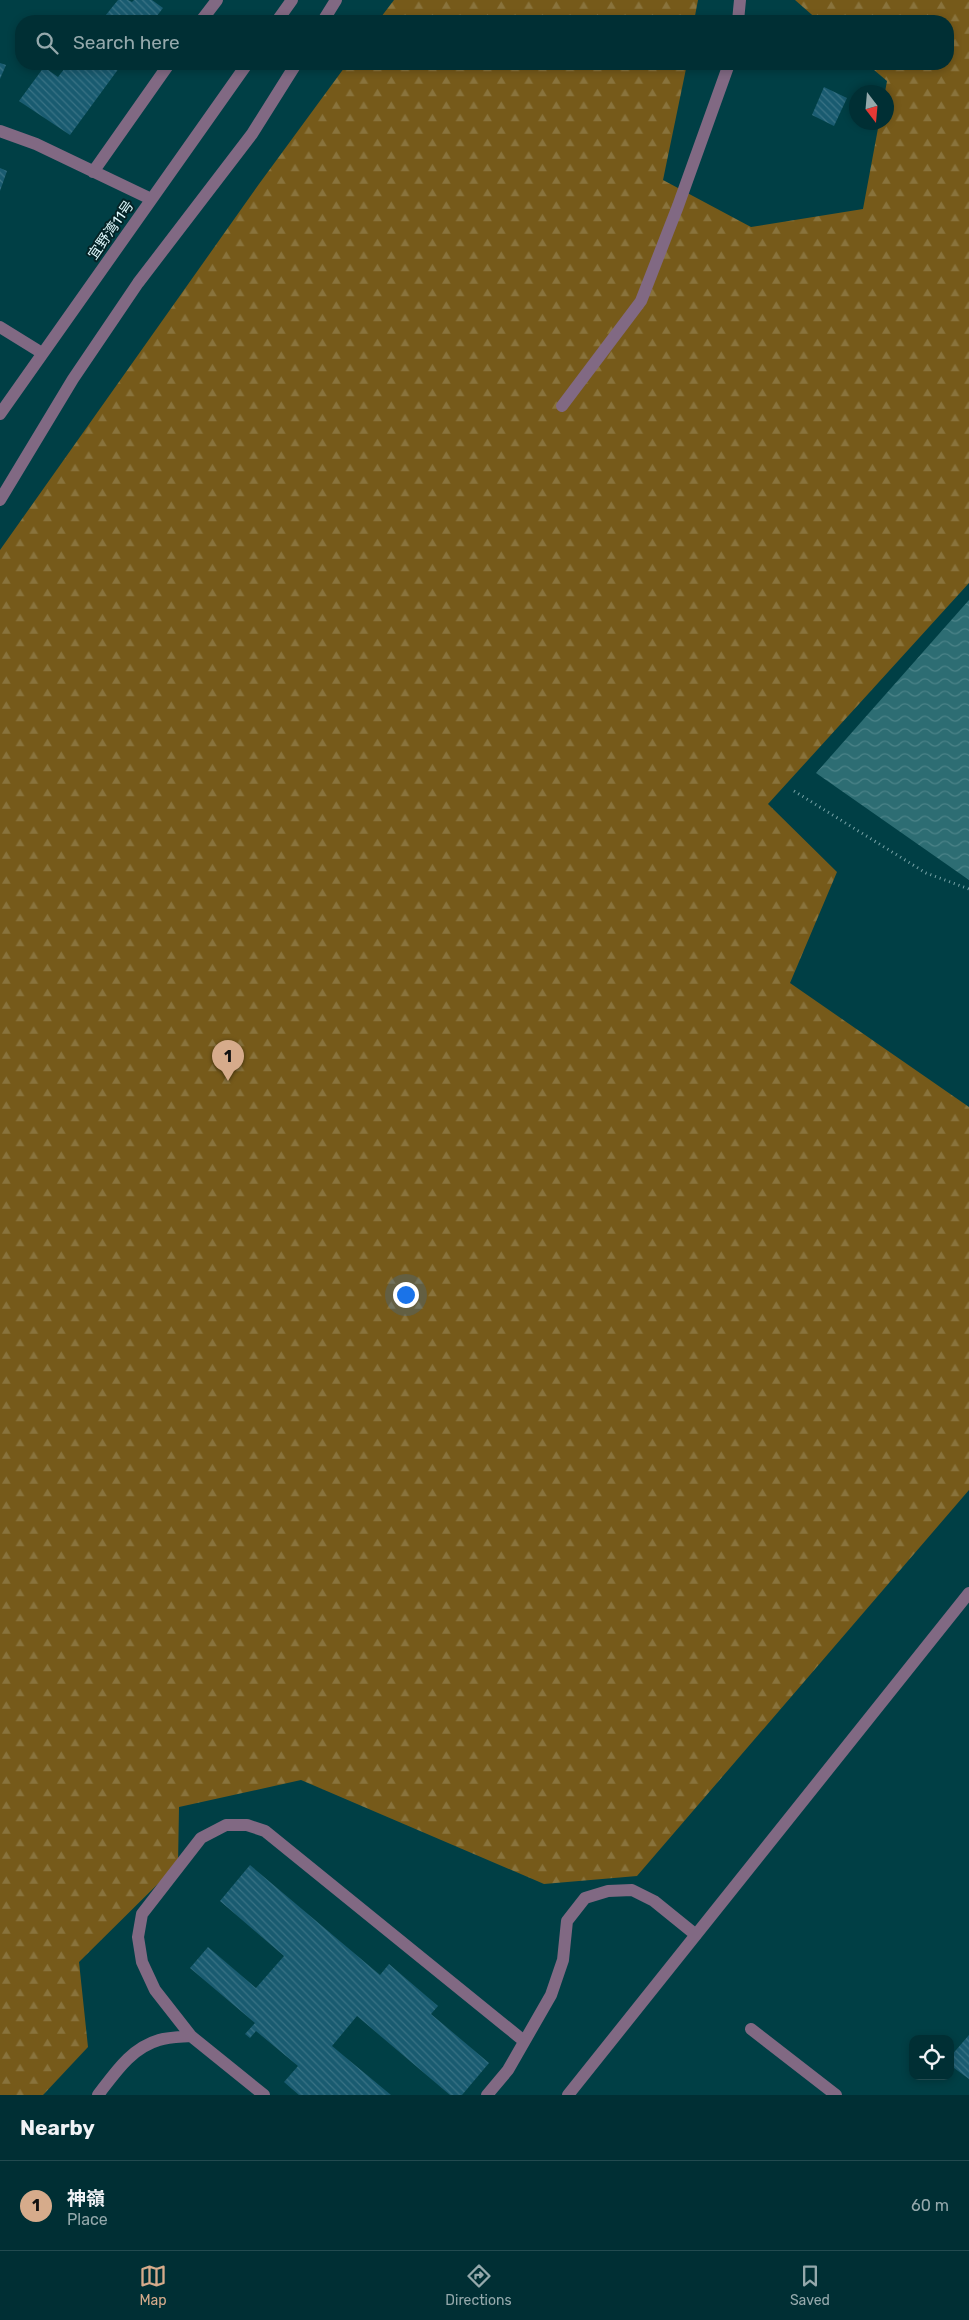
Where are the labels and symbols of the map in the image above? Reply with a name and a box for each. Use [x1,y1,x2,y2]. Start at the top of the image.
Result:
north arrow [849,85,894,130]
street label: 宜野湾11号 [85,197,137,263]
pin: 1 [212,1040,244,1081]
your location [393,1282,419,1308]

